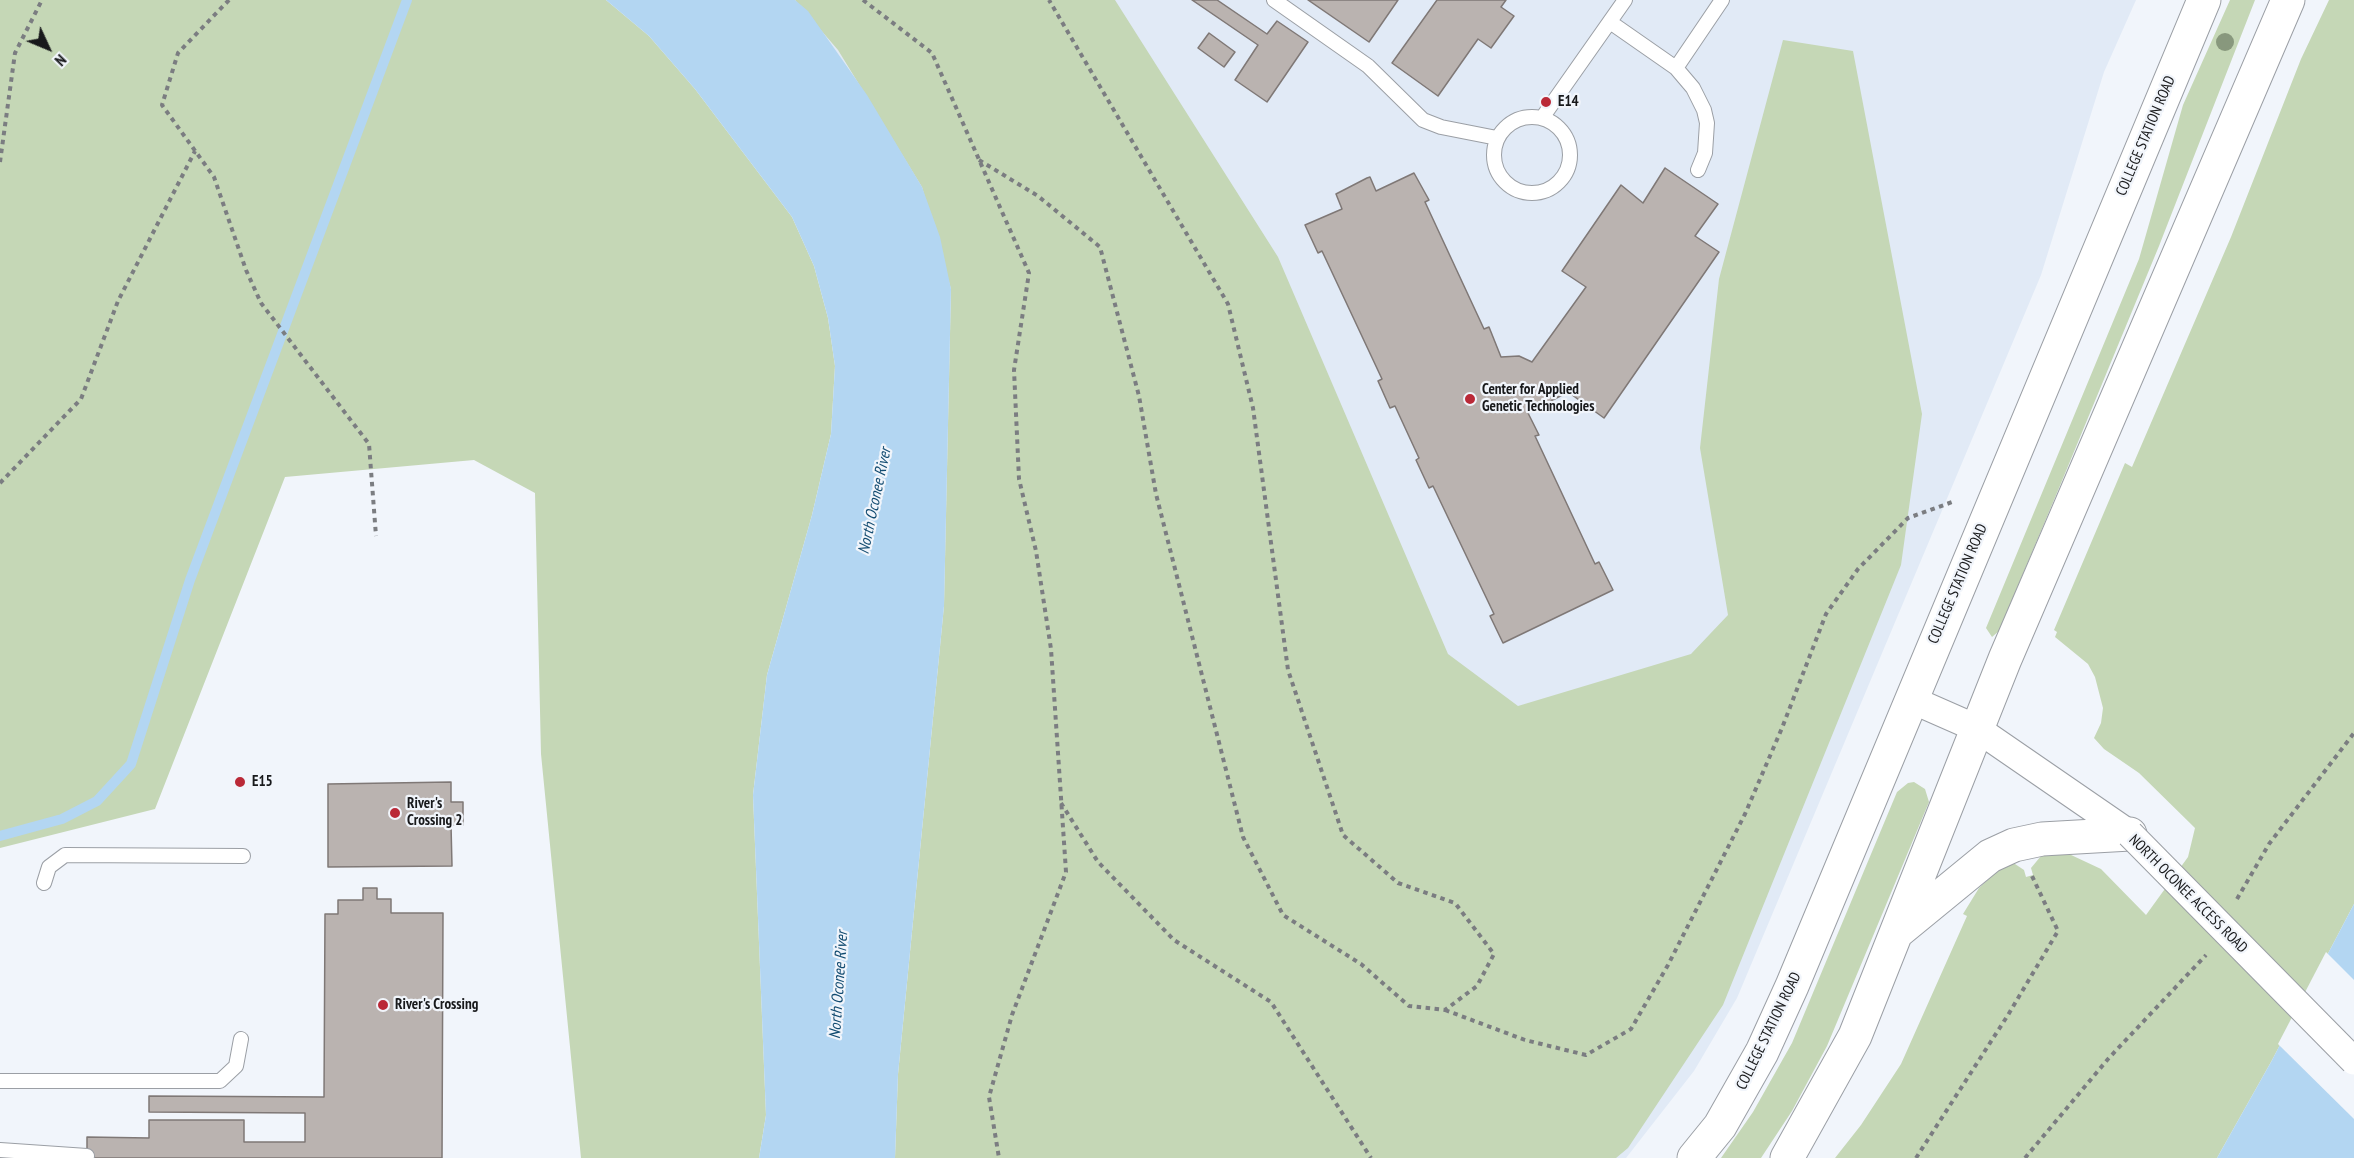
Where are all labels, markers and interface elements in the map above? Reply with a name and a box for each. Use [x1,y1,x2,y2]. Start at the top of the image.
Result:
north arrow [18,18,78,78]
text: N [51,50,71,71]
street label: COLLEGE STATION ROAD [2113,73,2179,199]
place label: E14 [1558,93,1579,111]
marker: E14 [1539,95,1553,109]
place label: Center for Applied Genetic Technologies [1482,381,1595,416]
marker: Center for Applied Genetic Technologies [1463,392,1477,406]
water label: North Oconee River [854,446,896,556]
street label: COLLEGE STATION ROAD [1925,521,1991,647]
place label: E15 [252,773,273,791]
marker: E15 [233,775,247,789]
place label: River's Crossing 2 [407,795,462,830]
marker: River's Crossing 2 [388,806,402,820]
street label: NORTH OCONEE ACCESS ROAD [2125,831,2251,957]
water label: North Oconee River [826,930,852,1040]
street label: COLLEGE STATION ROAD [1733,969,1805,1093]
place label: River's Crossing [395,996,478,1014]
marker: River's Crossing [376,998,390,1012]

